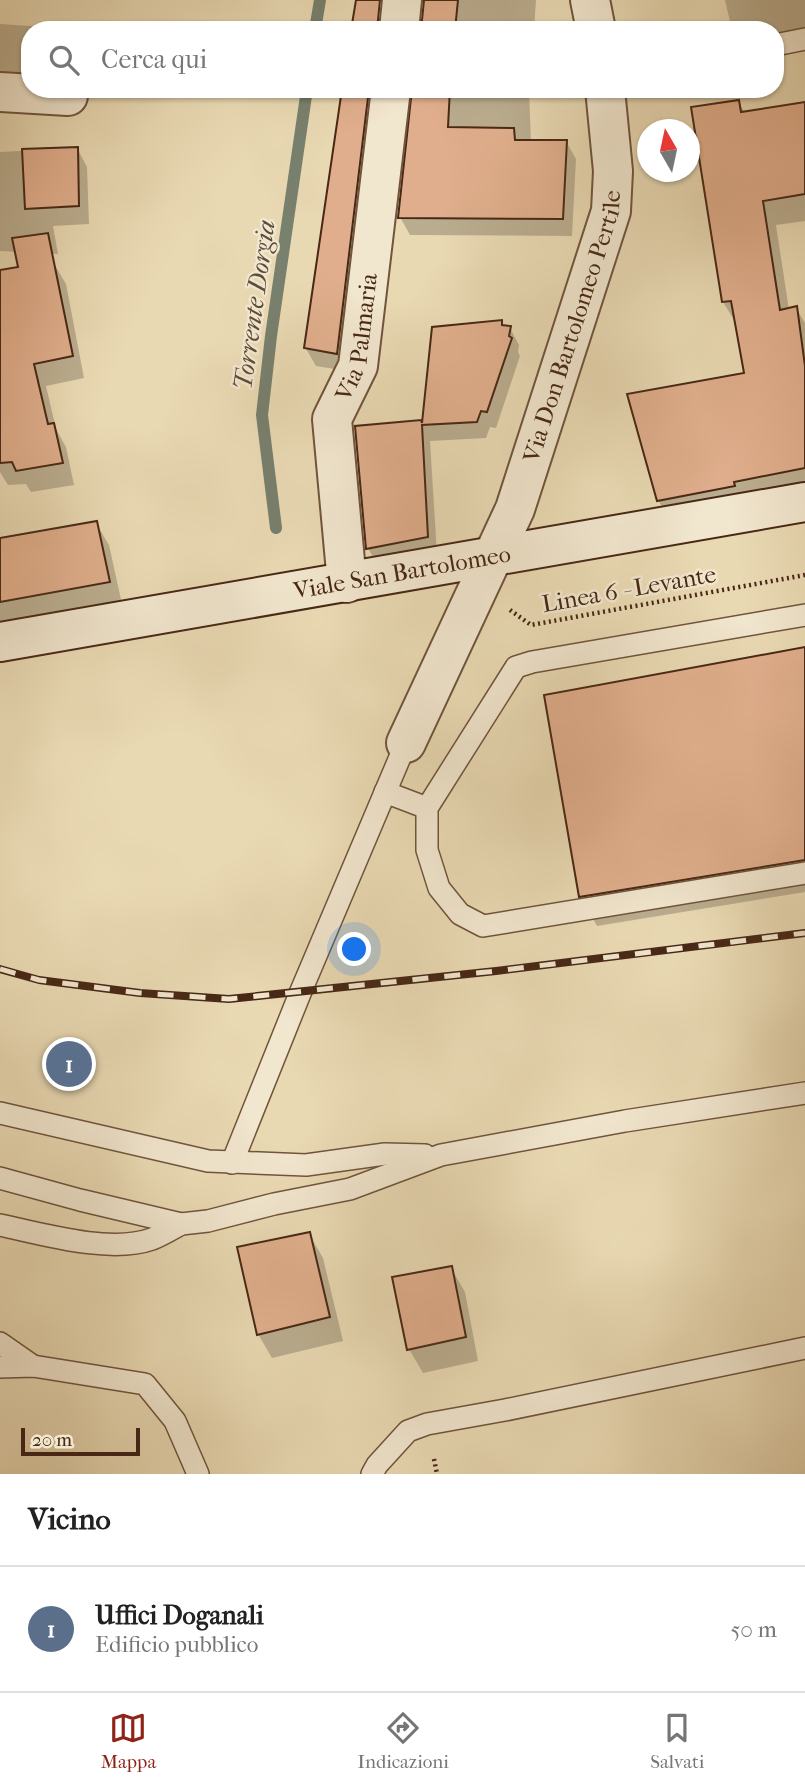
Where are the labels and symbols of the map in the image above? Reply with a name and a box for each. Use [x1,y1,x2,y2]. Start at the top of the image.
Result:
north arrow [637,119,700,182]
street label: Via Don Bartolomeo Pertile [517,190,626,467]
water label: Torrente Dorgia [227,218,282,392]
street label: Via Palmaria [329,271,383,406]
street label: Viale San Bartolomeo [290,539,513,605]
street label: Linea 6 - Levante [540,560,718,618]
your location [337,932,371,966]
pin: 1 [46,1038,92,1090]
scale bar [21,1425,140,1457]

